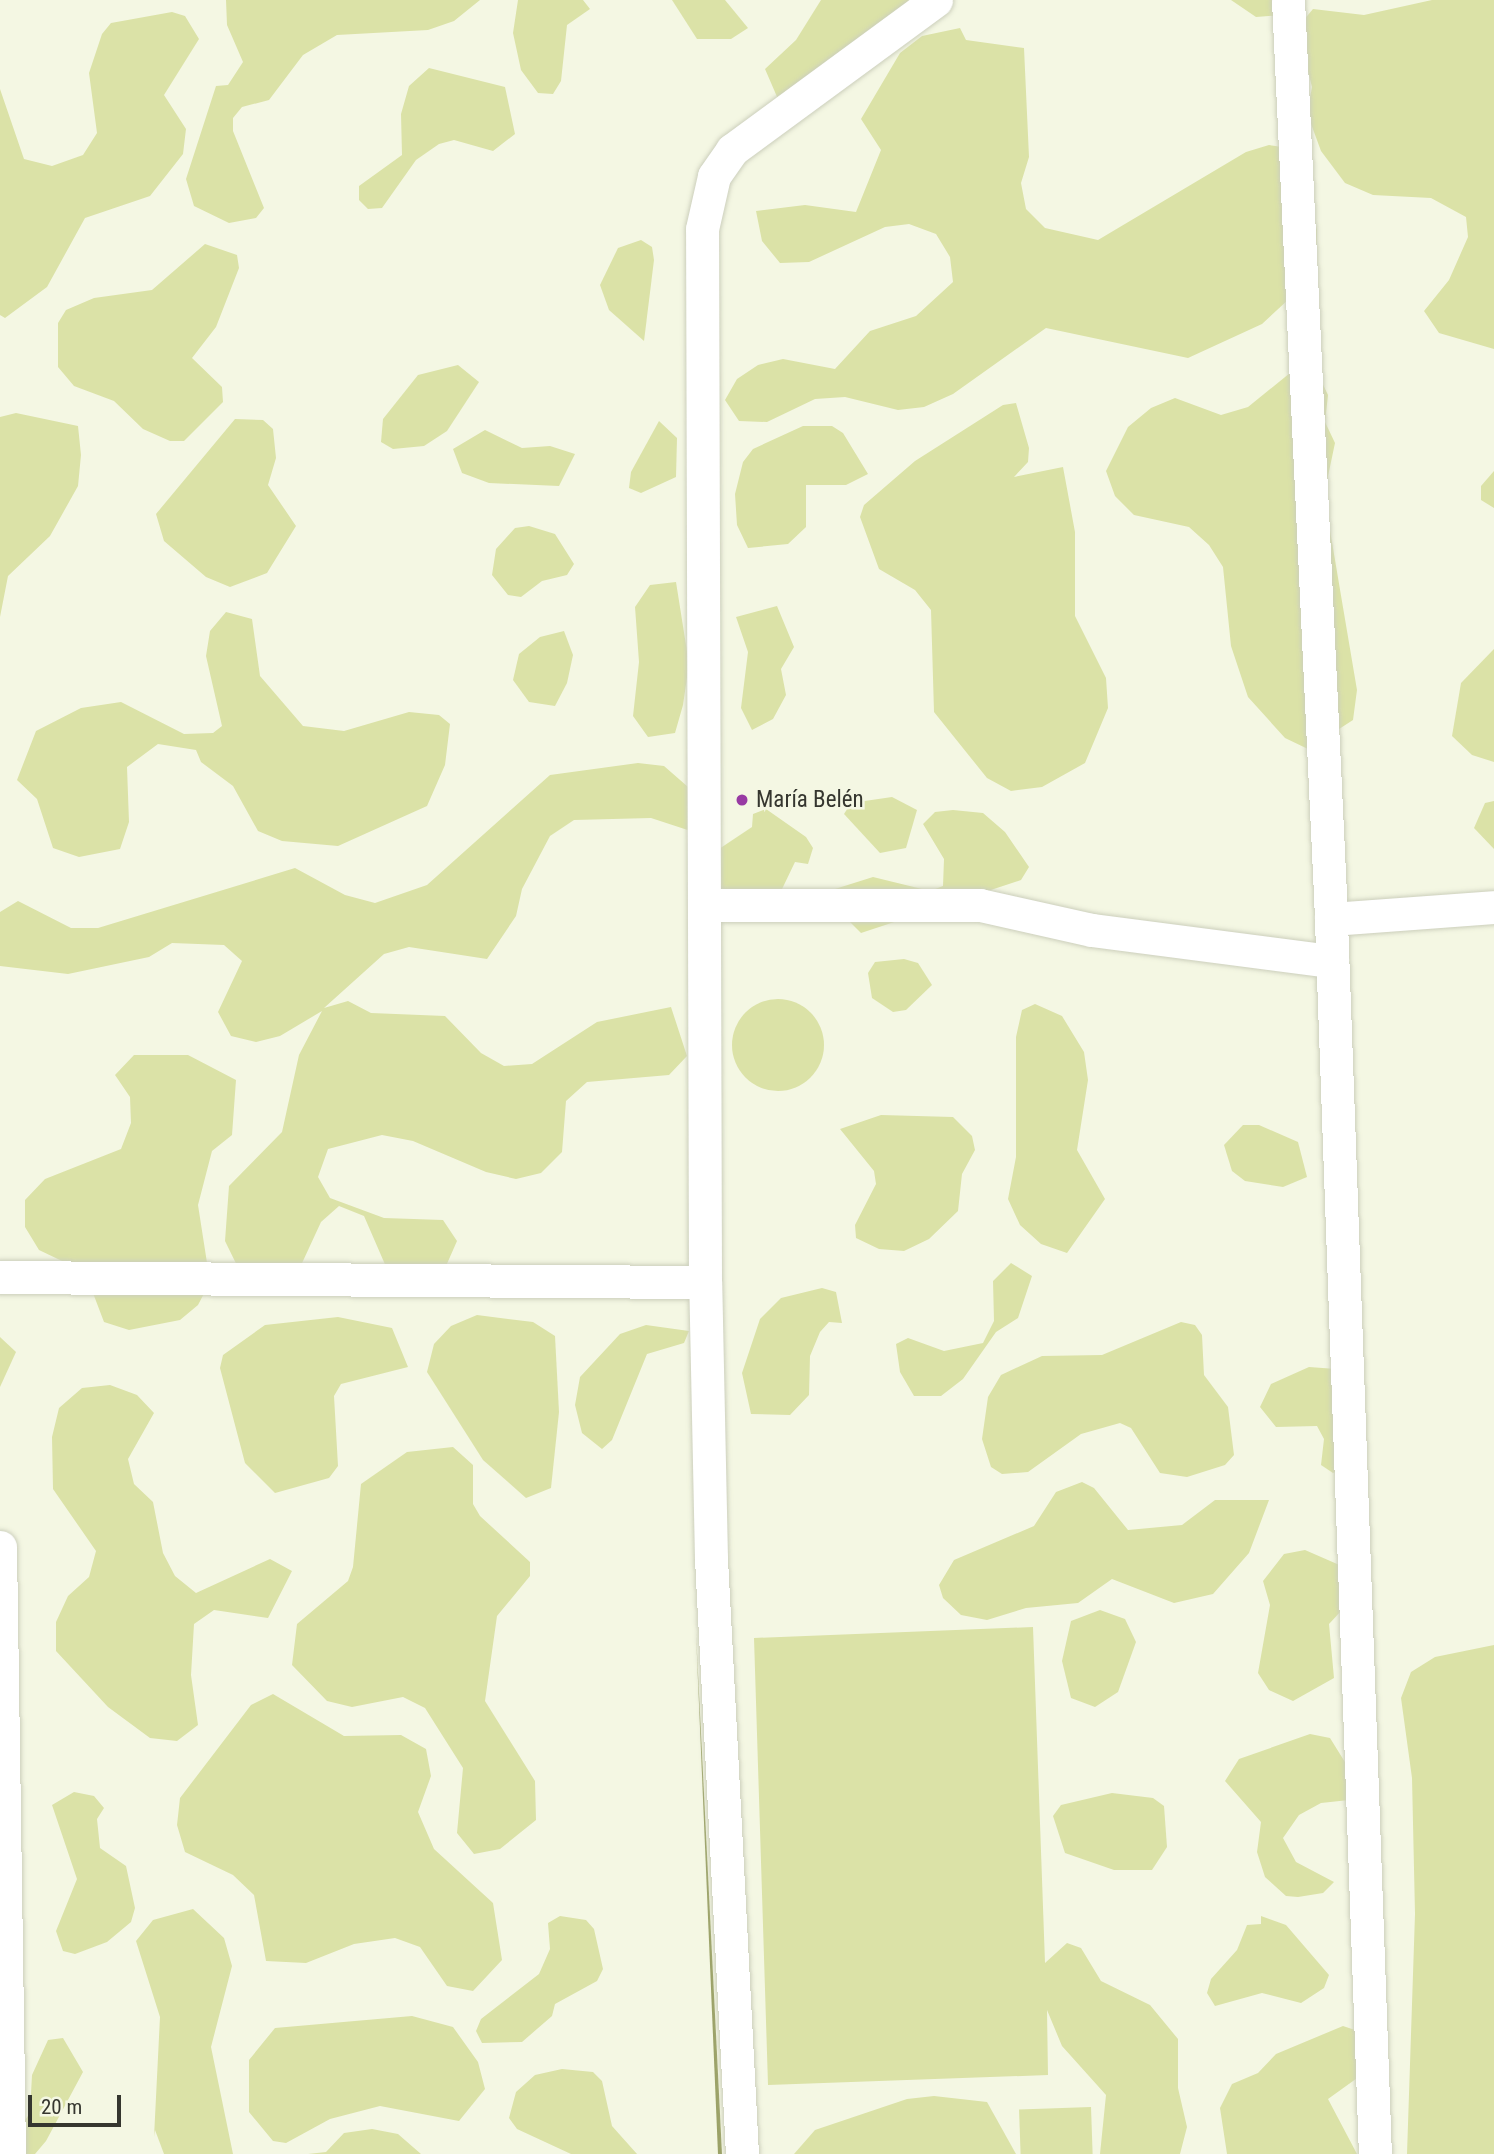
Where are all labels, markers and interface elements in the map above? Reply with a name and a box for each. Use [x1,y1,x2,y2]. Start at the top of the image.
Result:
place label: María Belén [756,786,864,814]
marker: María Belén [734,792,750,808]
scale bar [32,2080,124,2124]
text: 20 m [41,2095,82,2119]

